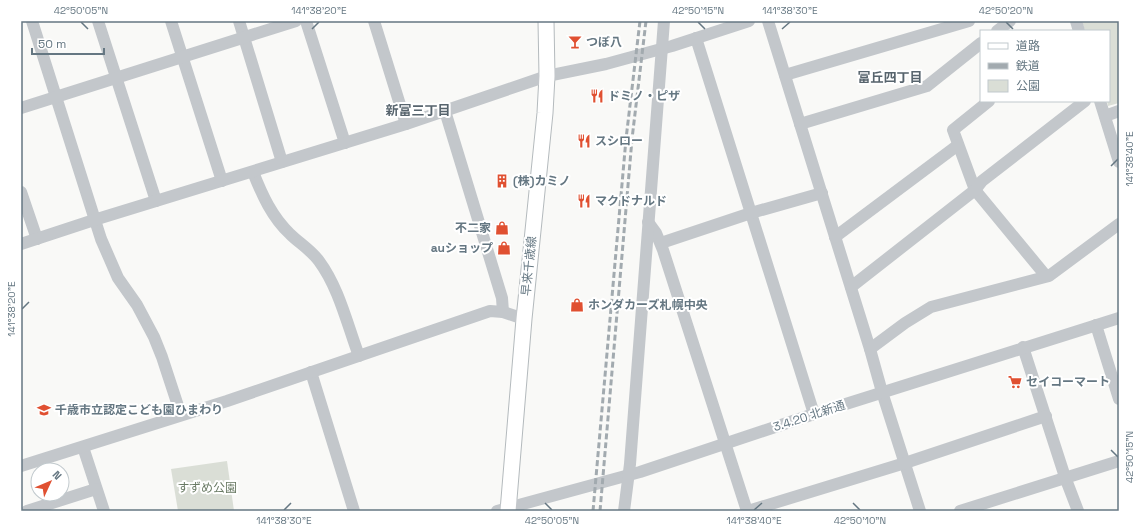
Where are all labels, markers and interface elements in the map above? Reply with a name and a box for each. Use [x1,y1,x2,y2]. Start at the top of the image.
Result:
text: 42°50'05"N [54,4,108,17]
text: 141°38'20"E [291,4,347,17]
text: 42°50'15"N [672,4,724,17]
text: 141°38'30"E [762,4,818,17]
text: 42°50'20"N [979,4,1033,17]
scale bar [32,30,104,56]
legend [980,30,1110,102]
bar icon: つぼ八 [567,34,583,50]
place label: つぼ八 [586,34,622,50]
text: 50 m [38,36,66,52]
text: 道路 [1016,38,1040,54]
text: 鉄道 [1016,58,1040,74]
district label: 富丘四丁目 [857,69,923,86]
text: 公園 [1016,78,1040,94]
restaurant icon: ドミノ・ピザ [589,88,605,104]
place label: ドミノ・ピザ [608,88,680,104]
district label: 新富三丁目 [385,102,451,119]
text: 141°38'40"E [1123,131,1136,187]
restaurant icon: スシロー [576,133,592,149]
place label: スシロー [595,133,643,149]
building icon: (株)カミノ [494,173,510,189]
place label: (株)カミノ [513,173,570,189]
restaurant icon: マクドナルド [576,193,592,209]
place label: マクドナルド [595,193,667,209]
place label: 不二家 [455,220,491,236]
shop icon: 不二家 [494,220,510,236]
street label: 早来千歳線 [518,235,540,297]
place label: auショップ [431,240,493,256]
shop icon: auショップ [496,240,512,256]
text: 141°38'20"E [5,281,18,337]
shop icon: ホンダカーズ札幌中央 [569,297,585,313]
place label: ホンダカーズ札幌中央 [588,297,707,313]
supermarket icon: セイコーマート [1007,374,1023,390]
place label: セイコーマート [1026,374,1110,390]
street label: 3.4.20 北新通 [771,397,847,435]
school or university icon: 千歳市立認定こども園ひまわり [36,402,52,418]
place label: 千歳市立認定こども園ひまわり [55,402,223,418]
text: 42°50'15"N [1123,431,1136,483]
north arrow [30,462,70,502]
text: N [50,468,65,483]
park label: すずめ公園 [177,480,237,496]
text: 141°38'30"E [256,514,312,527]
text: 42°50'05"N [525,514,579,527]
text: 141°38'40"E [726,514,782,527]
text: 42°50'10"N [834,514,886,527]

